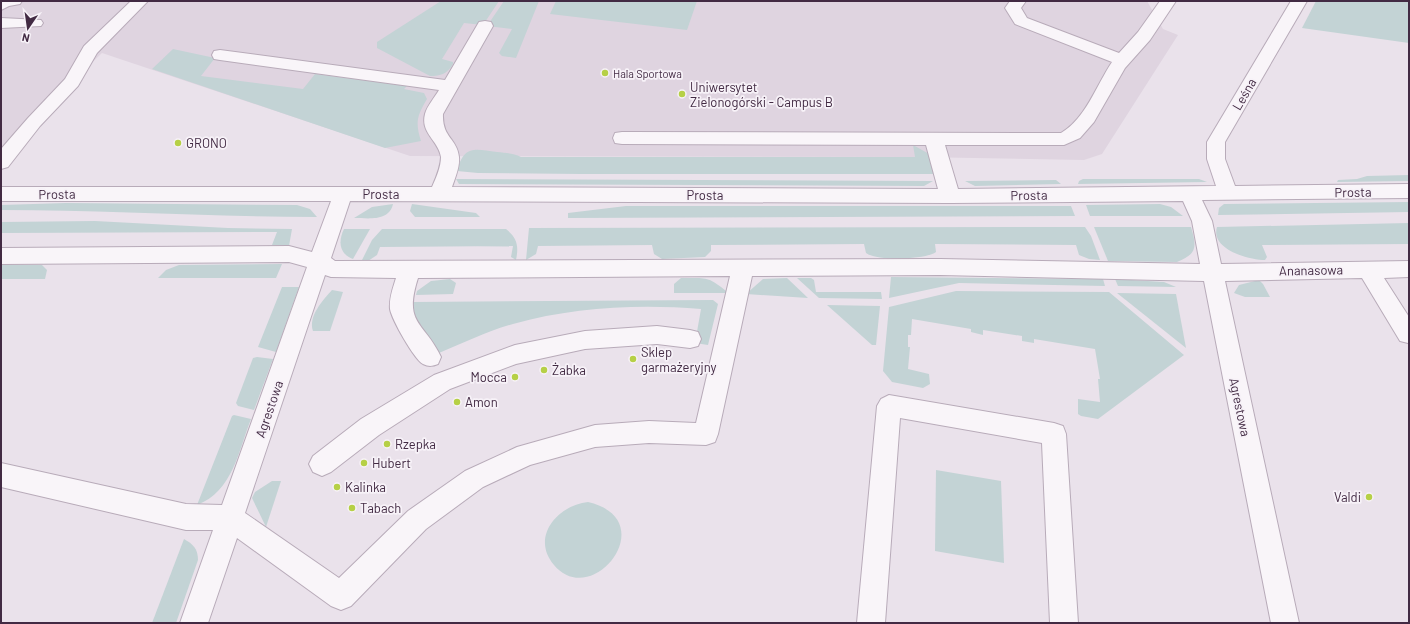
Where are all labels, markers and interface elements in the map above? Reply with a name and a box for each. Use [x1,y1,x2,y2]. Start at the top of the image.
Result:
north arrow [8,8,48,48]
text: N [21,31,31,45]
place label: Hala Sportowa [613,67,682,80]
marker: Hala Sportowa [600,68,610,78]
street label: Leśna [1229,75,1259,113]
place label: Uniwersytet Zielonogórski - Campus B [690,79,833,110]
marker: Uniwersytet Zielonogórski - Campus B [677,89,687,99]
place label: GRONO [186,135,227,151]
marker: GRONO [173,138,183,148]
street label: Prosta [1334,184,1372,200]
street label: Prosta [38,186,76,202]
street label: Prosta [362,186,400,202]
street label: Prosta [686,187,724,203]
street label: Prosta [1010,187,1048,203]
street label: Ananasowa [1279,261,1343,279]
place label: Sklep garmażeryjny [641,344,717,375]
marker: Sklep garmażeryjny [628,354,638,364]
place label: Żabka [552,362,586,378]
marker: Żabka [539,365,549,375]
place label: Mocca [470,369,507,385]
marker: Mocca [510,372,520,382]
street label: Agrestowa [1226,376,1254,438]
street label: Agrestowa [252,378,286,440]
place label: Amon [465,394,498,410]
marker: Amon [452,397,462,407]
place label: Rzepka [395,436,436,452]
marker: Rzepka [382,439,392,449]
place label: Hubert [372,455,411,471]
marker: Hubert [359,458,369,468]
place label: Kalinka [345,479,386,495]
marker: Kalinka [332,482,342,492]
place label: Valdi [1334,489,1361,505]
marker: Valdi [1364,492,1374,502]
place label: Tabach [360,500,401,516]
marker: Tabach [347,503,357,513]

